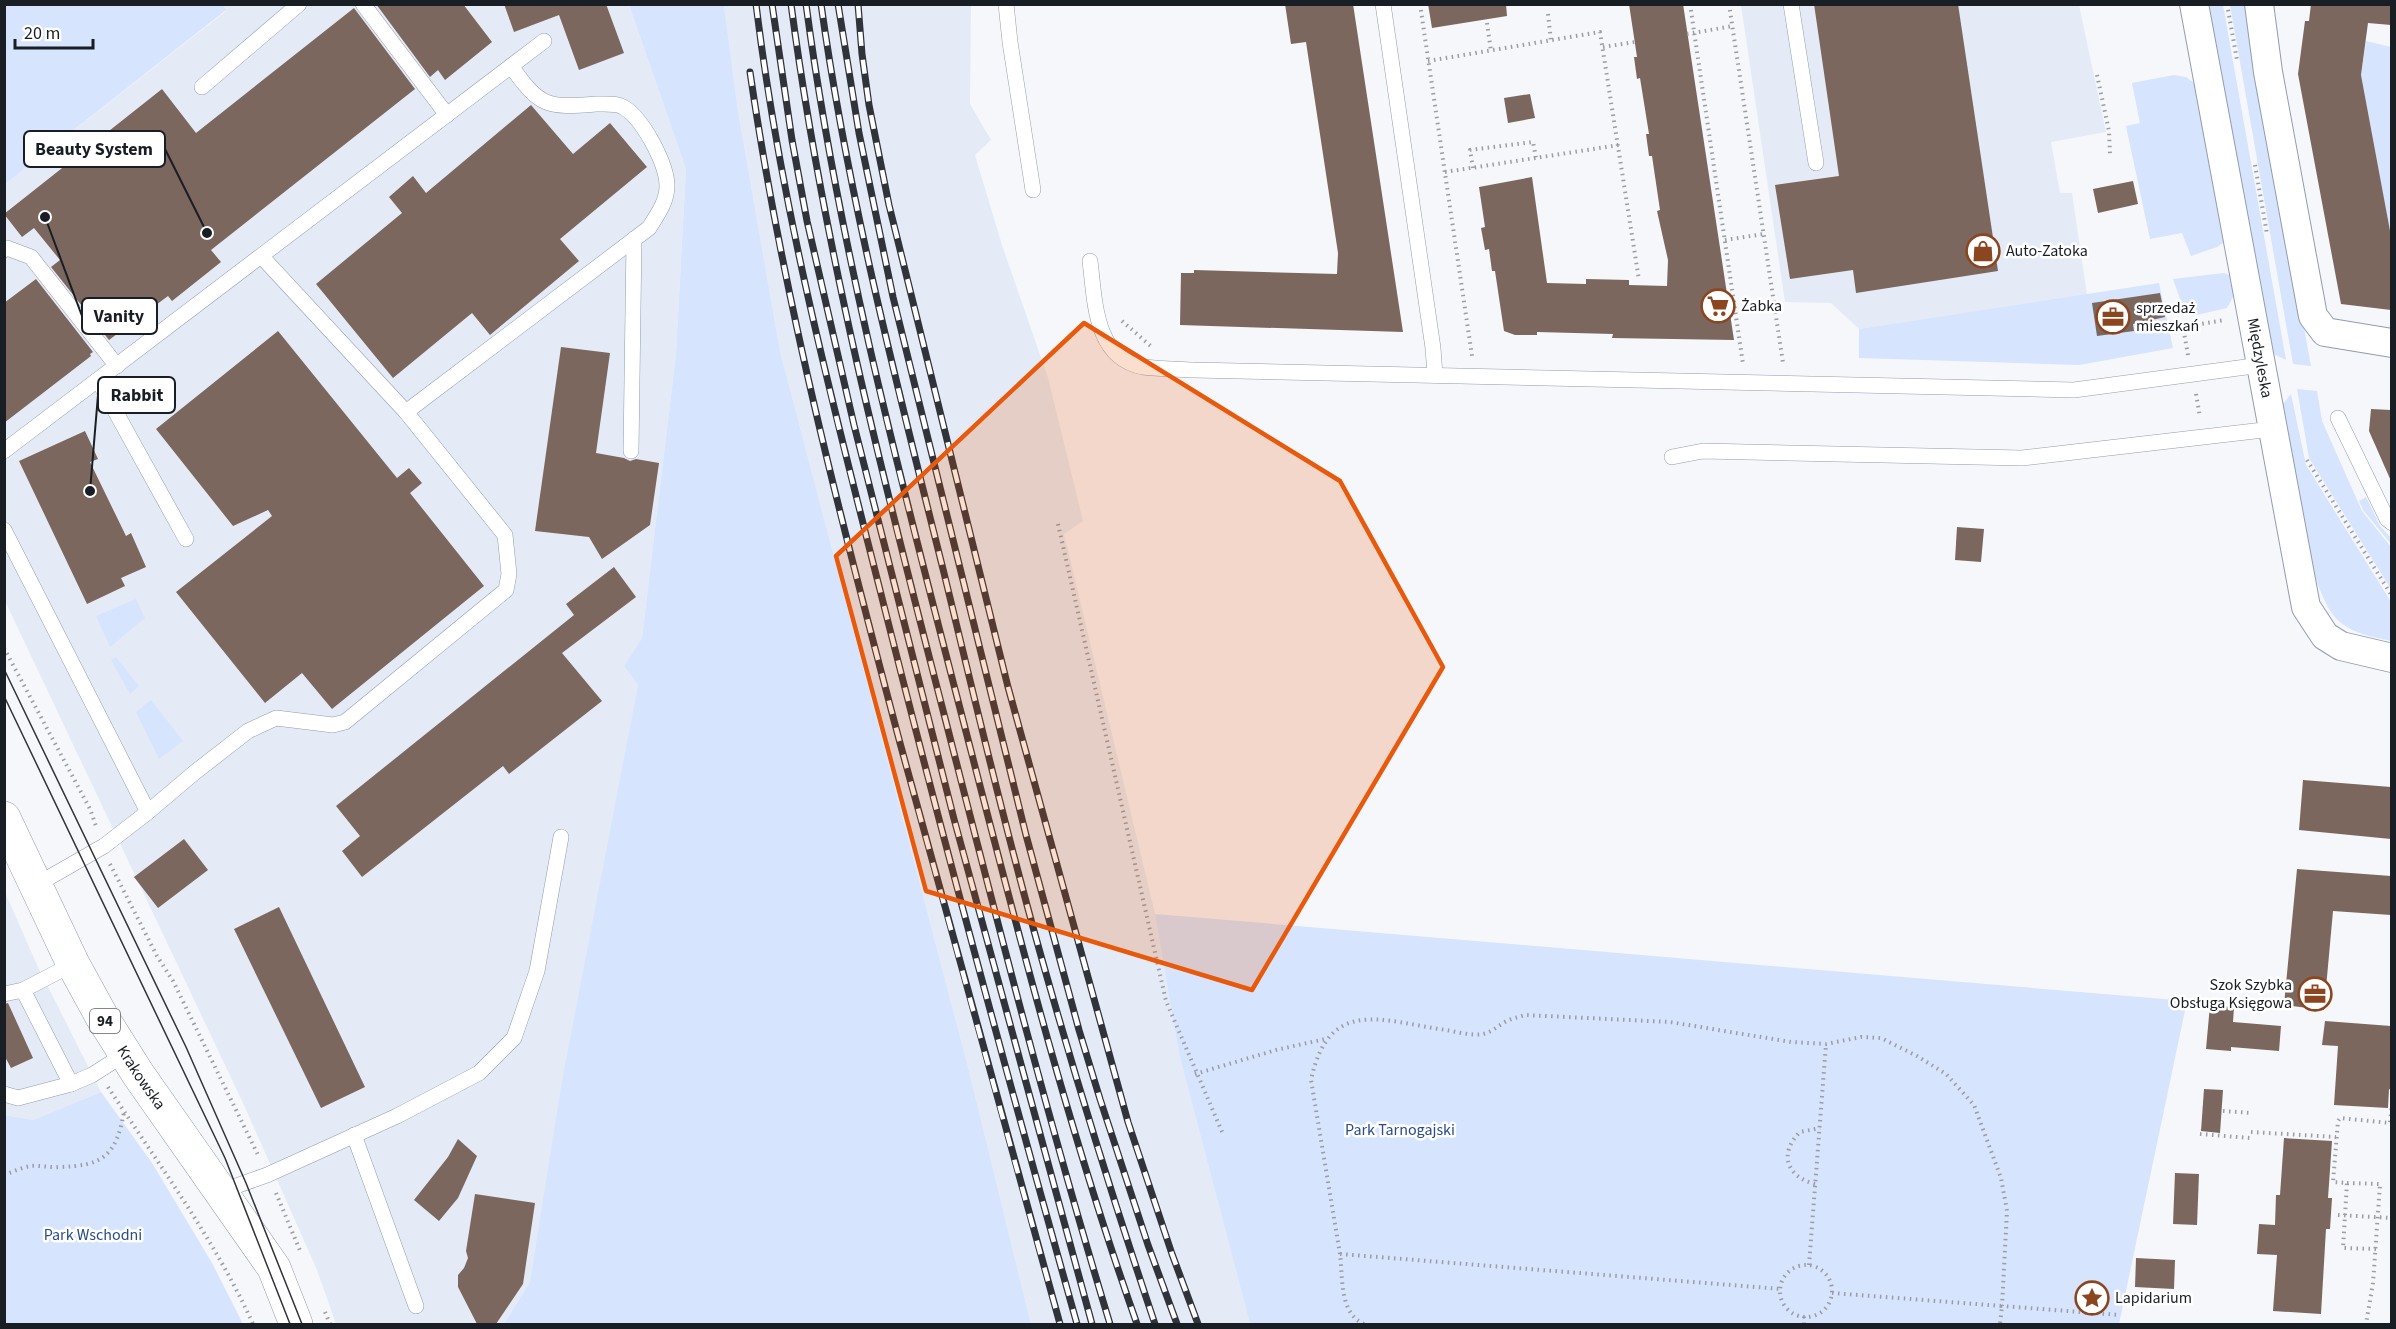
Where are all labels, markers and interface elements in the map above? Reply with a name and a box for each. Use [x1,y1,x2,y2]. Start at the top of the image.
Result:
scale bar [15,12,93,50]
text: 20 m [24,21,60,46]
callout: Beauty System [24,131,165,167]
text: Beauty System [35,137,153,162]
shop icon: Auto-Zatoka [1965,233,2001,269]
place label: Auto-Zatoka [2006,240,2088,262]
supermarket icon: Żabka [1700,288,1736,324]
place label: Żabka [1741,295,1782,317]
place label: sprzedaż mieszkań [2136,297,2199,337]
callout: Vanity [82,298,157,334]
office icon: sprzedaż mieszkań [2095,299,2131,335]
text: Vanity [93,304,145,329]
street label: Międzyleska [2242,316,2278,400]
callout: Rabbit [98,377,175,413]
text: Rabbit [111,383,164,408]
place label: Szok Szybka Obsługa Księgowa [2170,974,2292,1014]
office icon: Szok Szybka Obsługa Księgowa [2297,976,2333,1012]
road number: 94 [90,1009,120,1033]
street label: Krakowska [112,1041,171,1114]
park label: Park Tarnogajski [1345,1119,1455,1141]
park label: Park Wschodni [44,1224,142,1246]
place icon: Lapidarium [2074,1280,2110,1316]
place label: Lapidarium [2115,1287,2192,1309]

